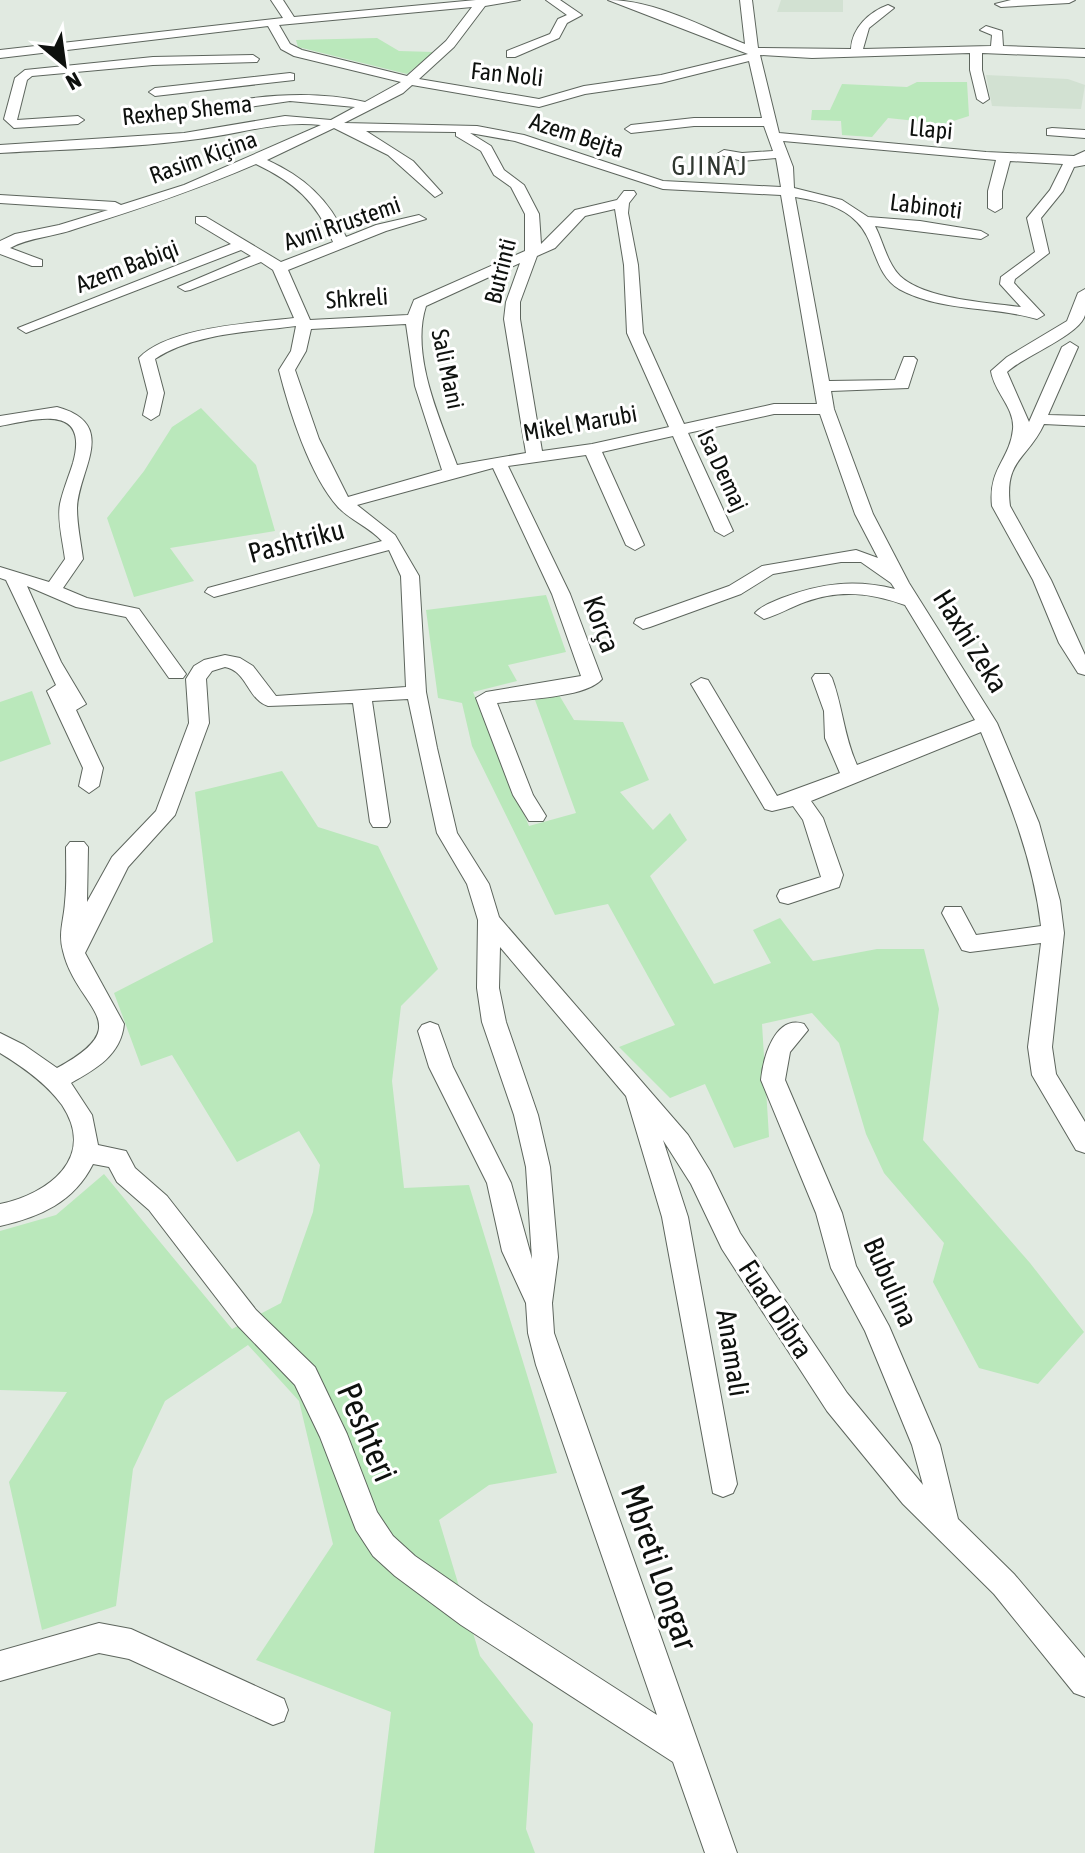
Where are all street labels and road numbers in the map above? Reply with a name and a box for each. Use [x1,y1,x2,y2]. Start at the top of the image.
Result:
street label: Fan Noli [469,57,545,91]
street label: Rexhep Shema [121,90,253,130]
street label: Azem Bejta [526,107,628,163]
street label: Llapi [908,114,954,144]
street label: Rasim Kiçina [146,125,260,189]
street label: Labinoti [888,188,964,224]
street label: Avni Rrustemi [280,190,404,256]
street label: Azem Babiqi [72,234,182,298]
street label: Butrinti [479,235,521,307]
street label: Shkreli [325,282,389,314]
street label: Sali Mani [426,327,470,411]
street label: Mikel Marubi [521,400,639,446]
street label: Isa Demaj [692,425,754,515]
street label: Pashtriku [244,513,348,569]
street label: Haxhi Zeka [927,584,1015,698]
street label: Korça [577,591,627,657]
street label: Bubulina [857,1233,925,1331]
street label: Fuad Dibra [732,1254,820,1364]
street label: Anamali [710,1307,756,1399]
street label: Peshteri [330,1377,406,1487]
street label: Mbreti Longar [614,1479,707,1656]

